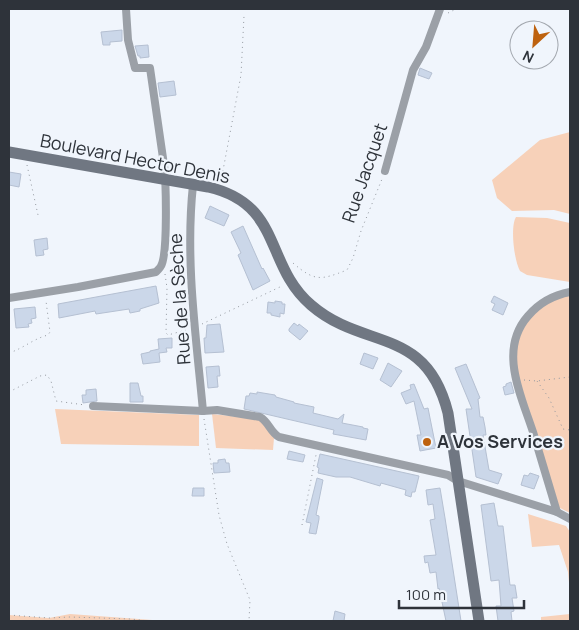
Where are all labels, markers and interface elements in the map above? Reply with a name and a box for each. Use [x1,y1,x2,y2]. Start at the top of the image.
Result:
north arrow [509,20,559,70]
text: N [519,46,537,68]
street label: Rue Jacquet [336,120,392,226]
street label: Boulevard Hector Denis [38,128,232,188]
street label: Rue de la Sèche [162,233,196,366]
place label: A Vos Services [437,429,563,453]
marker: A Vos Services [421,436,433,448]
scale bar [399,578,524,610]
text: 100 m [406,584,446,605]

